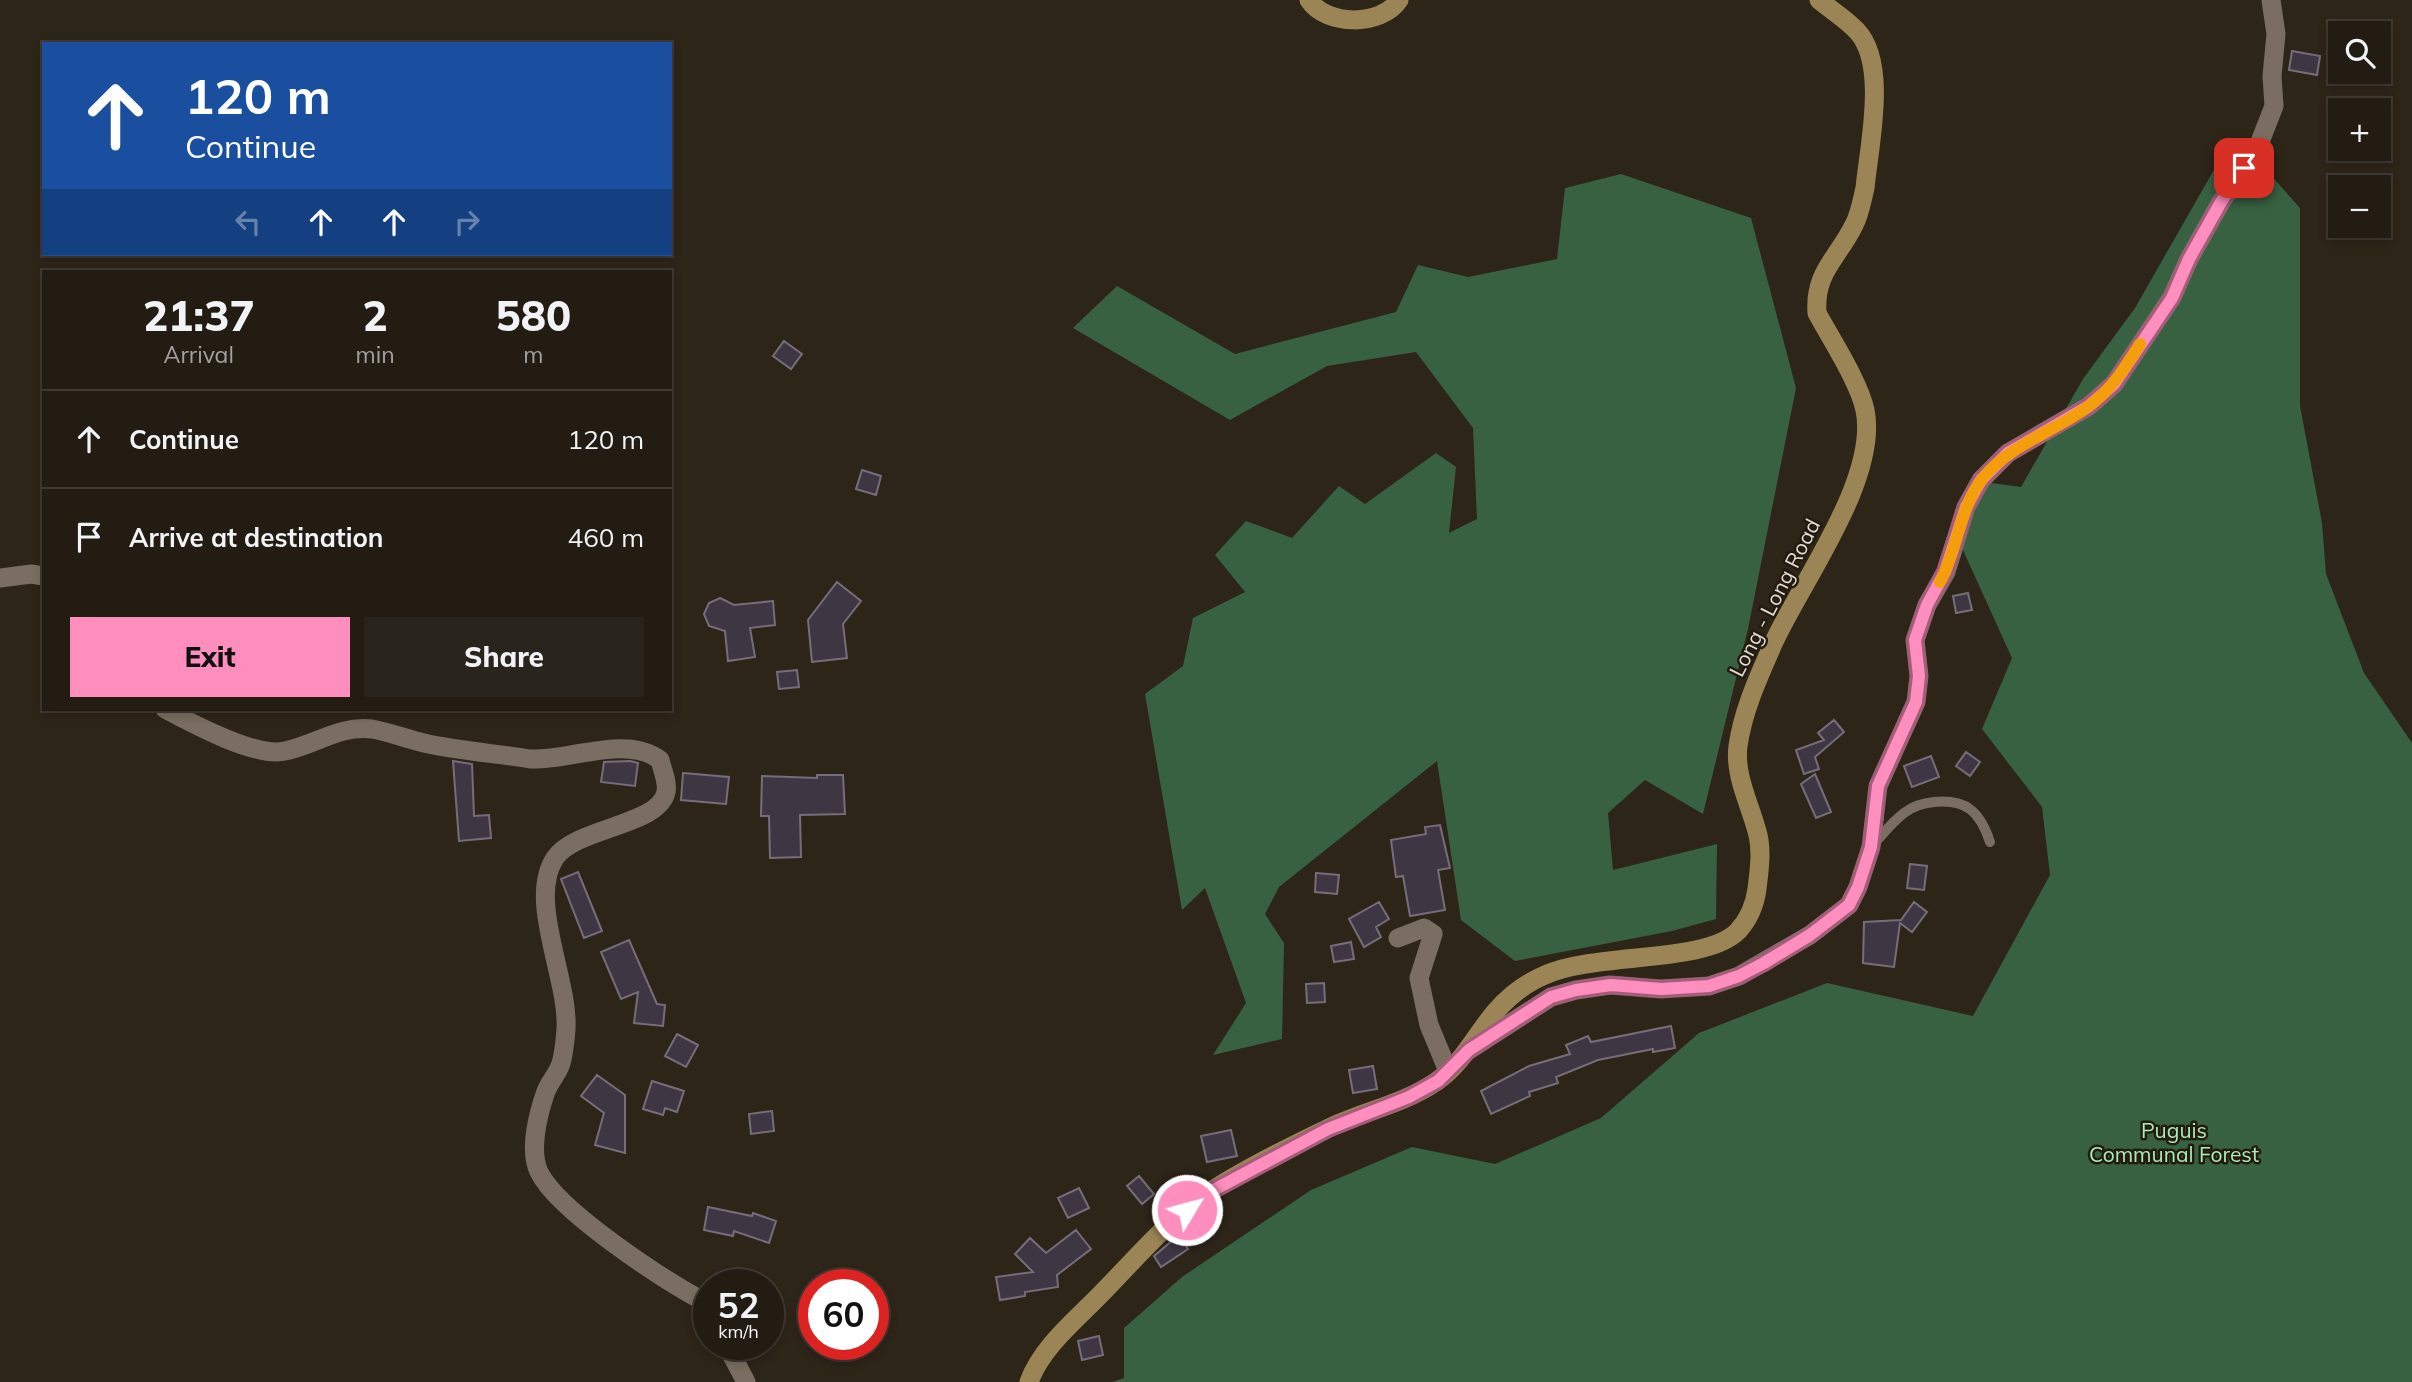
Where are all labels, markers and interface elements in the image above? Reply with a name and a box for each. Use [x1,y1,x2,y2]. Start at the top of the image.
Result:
map controls [2328,21,2391,238]
button: search [2328,21,2391,84]
text: 120 m [185,65,331,126]
icon: ahead [70,70,161,161]
button: + [2328,98,2391,161]
text: Continue [185,126,316,166]
pin [2214,138,2274,198]
icon: arrive [2225,149,2263,187]
button: − [2328,175,2391,238]
icon: left [229,203,267,241]
icon: ahead [302,203,340,241]
icon: ahead [375,203,413,241]
icon: right [448,203,486,241]
text: 21:37 [143,289,255,342]
text: 2 [362,289,388,342]
text: 580 [496,289,571,342]
text: Arrival [164,340,234,369]
text: min [355,340,395,369]
text: m [523,340,543,369]
icon: ahead [70,420,108,458]
text: Continue [129,423,239,456]
text: 120 m [568,423,644,456]
street label: Long - Long Road [1723,514,1825,681]
icon: arrive [70,518,108,556]
text: Arrive at destination [129,521,384,554]
text: 460 m [568,521,644,554]
button: Exit [70,617,350,697]
button: Share [364,617,644,697]
park label: Puguis Communal Forest [2089,1117,2259,1167]
position arrow [1150,1173,1224,1247]
speed limit sign: 60 [798,1269,889,1360]
text: 52 [717,1283,760,1327]
text: km/h [718,1320,759,1343]

